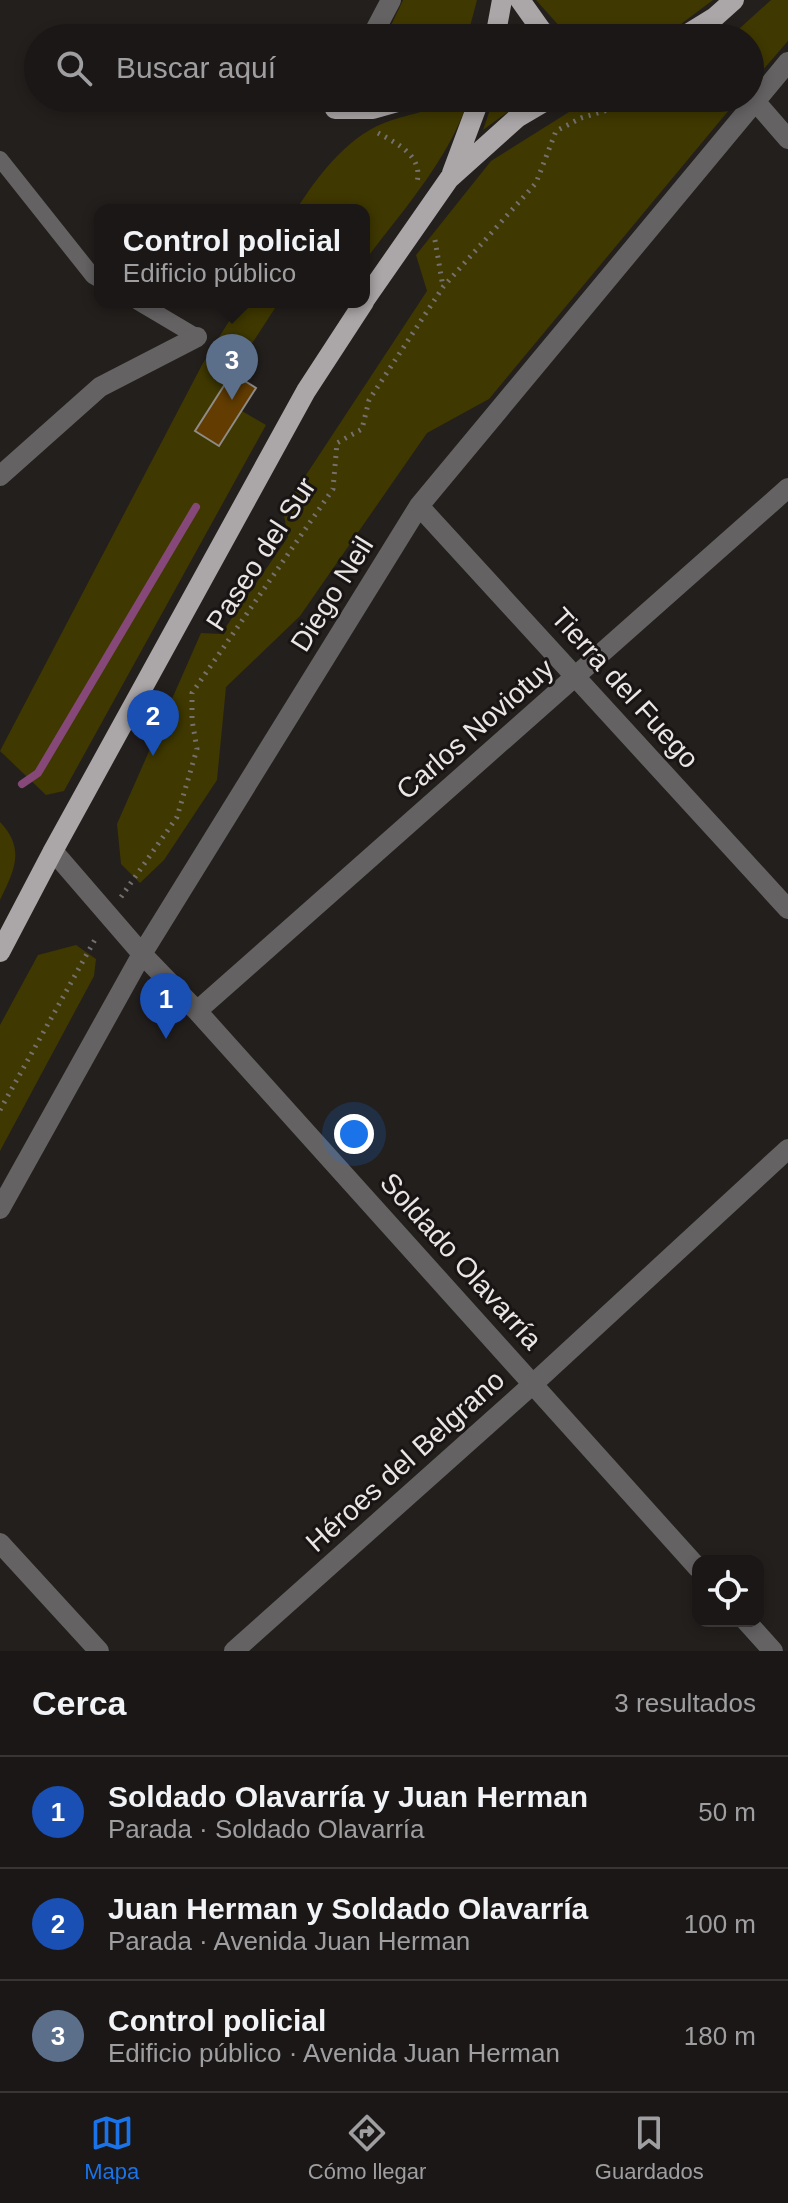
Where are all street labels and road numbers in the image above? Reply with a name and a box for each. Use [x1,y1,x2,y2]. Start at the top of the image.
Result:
street label: Paseo del Sur [200,472,322,636]
street label: Diego Neil [285,531,379,657]
street label: Tierra del Fuego [545,602,705,774]
street label: Carlos Noviotuy [390,652,560,806]
street label: Soldado Olavarría [374,1167,548,1356]
street label: Héroes del Belgrano [300,1364,510,1558]

